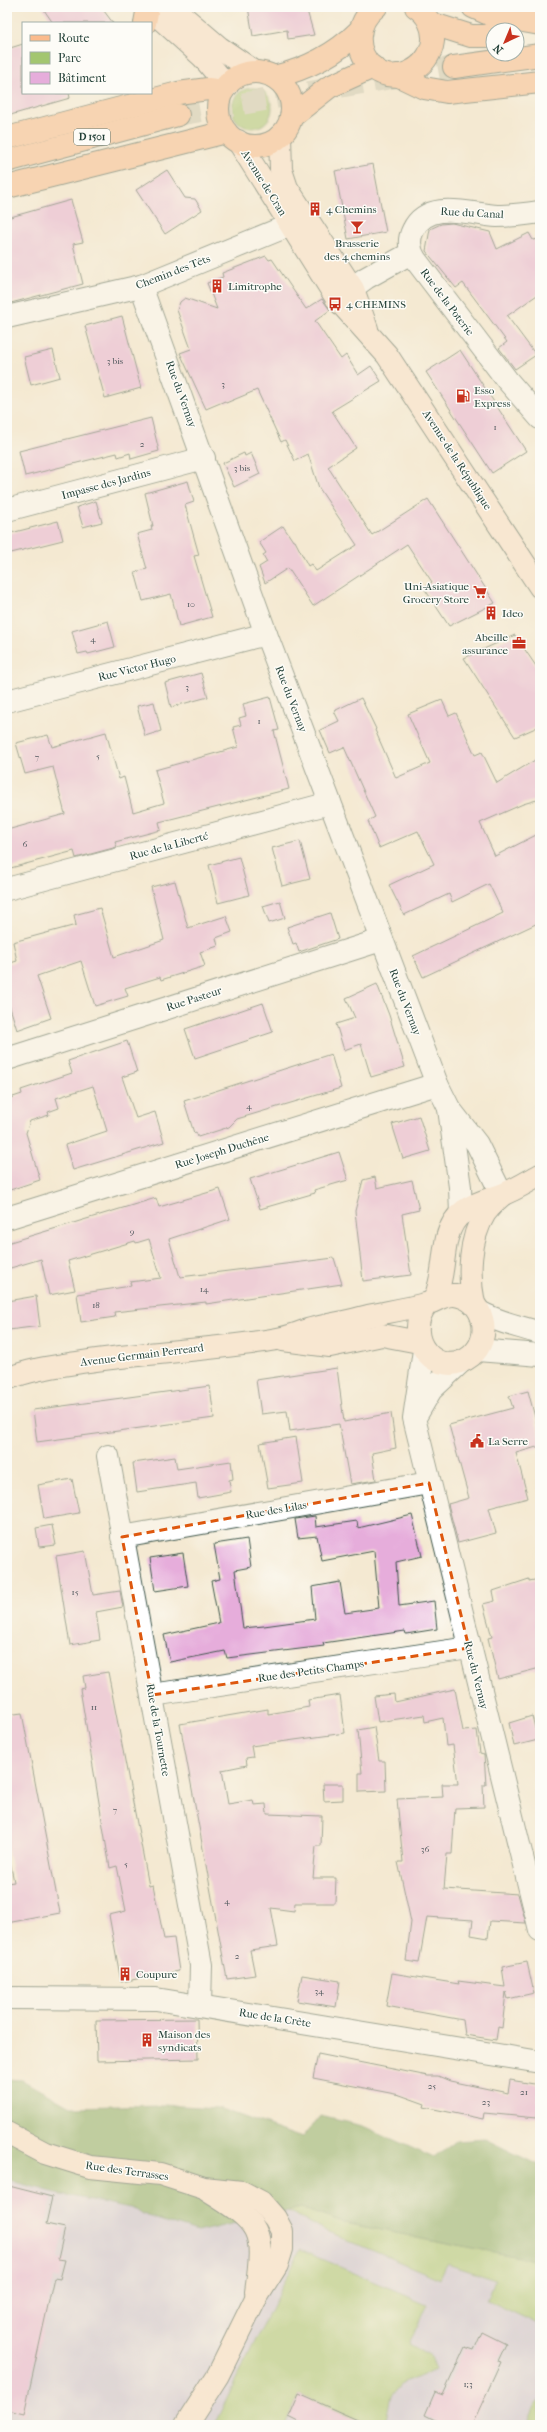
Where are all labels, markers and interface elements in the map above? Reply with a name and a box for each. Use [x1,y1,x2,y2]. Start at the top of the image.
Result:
legend [22,22,152,94]
north arrow [485,22,525,62]
text: Route [58,31,90,45]
text: N [490,41,506,56]
text: Parc [58,51,81,65]
text: Bâtiment [58,71,107,85]
road number: D 1501 [74,129,110,145]
street label: Avenue de Cran [238,147,290,219]
building icon: 4 Chemins [307,201,323,217]
place label: 4 Chemins [326,203,377,216]
street label: Rue du Canal [440,205,504,221]
bar icon: Brasserie des 4 chemins [349,219,365,235]
place label: Brasserie des 4 chemins [324,237,390,263]
street label: Chemin des Têts [134,252,212,292]
street label: Rue de la Poterie [418,266,477,339]
building icon: Limitrophe [209,278,225,294]
place label: Limitrophe [228,280,282,293]
bus stop icon: 4 CHEMINS [327,296,343,312]
place label: 4 CHEMINS [346,298,406,311]
house number: 3 bis [107,356,124,366]
street label: Rue du Vernay [163,359,199,430]
house number: 3 [221,379,225,389]
place label: Esso Express [474,384,511,410]
fuel station icon: Esso Express [455,388,471,404]
street label: Avenue de la République [419,407,495,513]
house number: 1 [493,422,497,432]
house number: 2 [140,439,145,449]
house number: 3 bis [234,463,251,473]
street label: Impasse des Jardins [60,466,152,502]
place label: Uni-Asiatique Grocery Store [403,580,470,606]
supermarket icon: Uni-Asiatique Grocery Store [472,584,488,600]
house number: 10 [187,599,195,609]
building icon: Ideo [483,605,499,621]
place label: Ideo [502,607,524,620]
place label: Abeille assurance [462,631,509,657]
house number: 4 [90,634,96,644]
office icon: Abeille assurance [511,635,527,651]
street label: Rue Victor Hugo [97,652,178,684]
street label: Rue du Vernay [272,664,310,735]
house number: 3 [185,682,189,692]
house number: 1 [257,716,261,726]
house number: 5 [96,751,100,761]
house number: 7 [35,752,40,762]
street label: Rue de la Liberté [128,829,210,863]
house number: 6 [23,839,28,849]
street label: Rue du Vernay [386,967,424,1038]
street label: Rue Pasteur [165,984,224,1014]
house number: 4 [246,1101,252,1111]
street label: Rue Joseph Duchêne [173,1130,271,1172]
house number: 9 [130,1226,135,1236]
house number: 14 [200,1284,209,1294]
house number: 18 [92,1300,100,1310]
street label: Avenue Germain Perreard [79,1341,205,1369]
public building icon: La Serre [469,1433,485,1449]
place label: La Serre [488,1435,529,1448]
street label: Rue des Lilas [244,1498,308,1522]
house number: 15 [71,1587,79,1597]
street label: Rue du Vernay [461,1639,491,1712]
street label: Rue des Petits Champs [257,1657,365,1685]
street label: Rue de la Tournette [143,1683,173,1778]
house number: 11 [91,1702,97,1712]
house number: 7 [113,1805,118,1815]
house number: 36 [421,1844,429,1854]
house number: 5 [124,1859,128,1869]
house number: 4 [224,1896,230,1906]
house number: 2 [235,1951,240,1961]
building icon: Coupure [117,1966,133,1982]
place label: Coupure [136,1968,178,1981]
house number: 34 [314,1986,324,1996]
street label: Rue de la Crête [238,2006,313,2030]
place label: Maison des syndicats [158,2028,210,2054]
building icon: Maison des syndicats [139,2032,155,2048]
house number: 25 [428,2081,436,2091]
house number: 21 [520,2087,528,2097]
house number: 23 [482,2097,490,2107]
street label: Rue des Terrasses [85,2159,169,2183]
house number: 1;3 [463,2379,473,2389]

